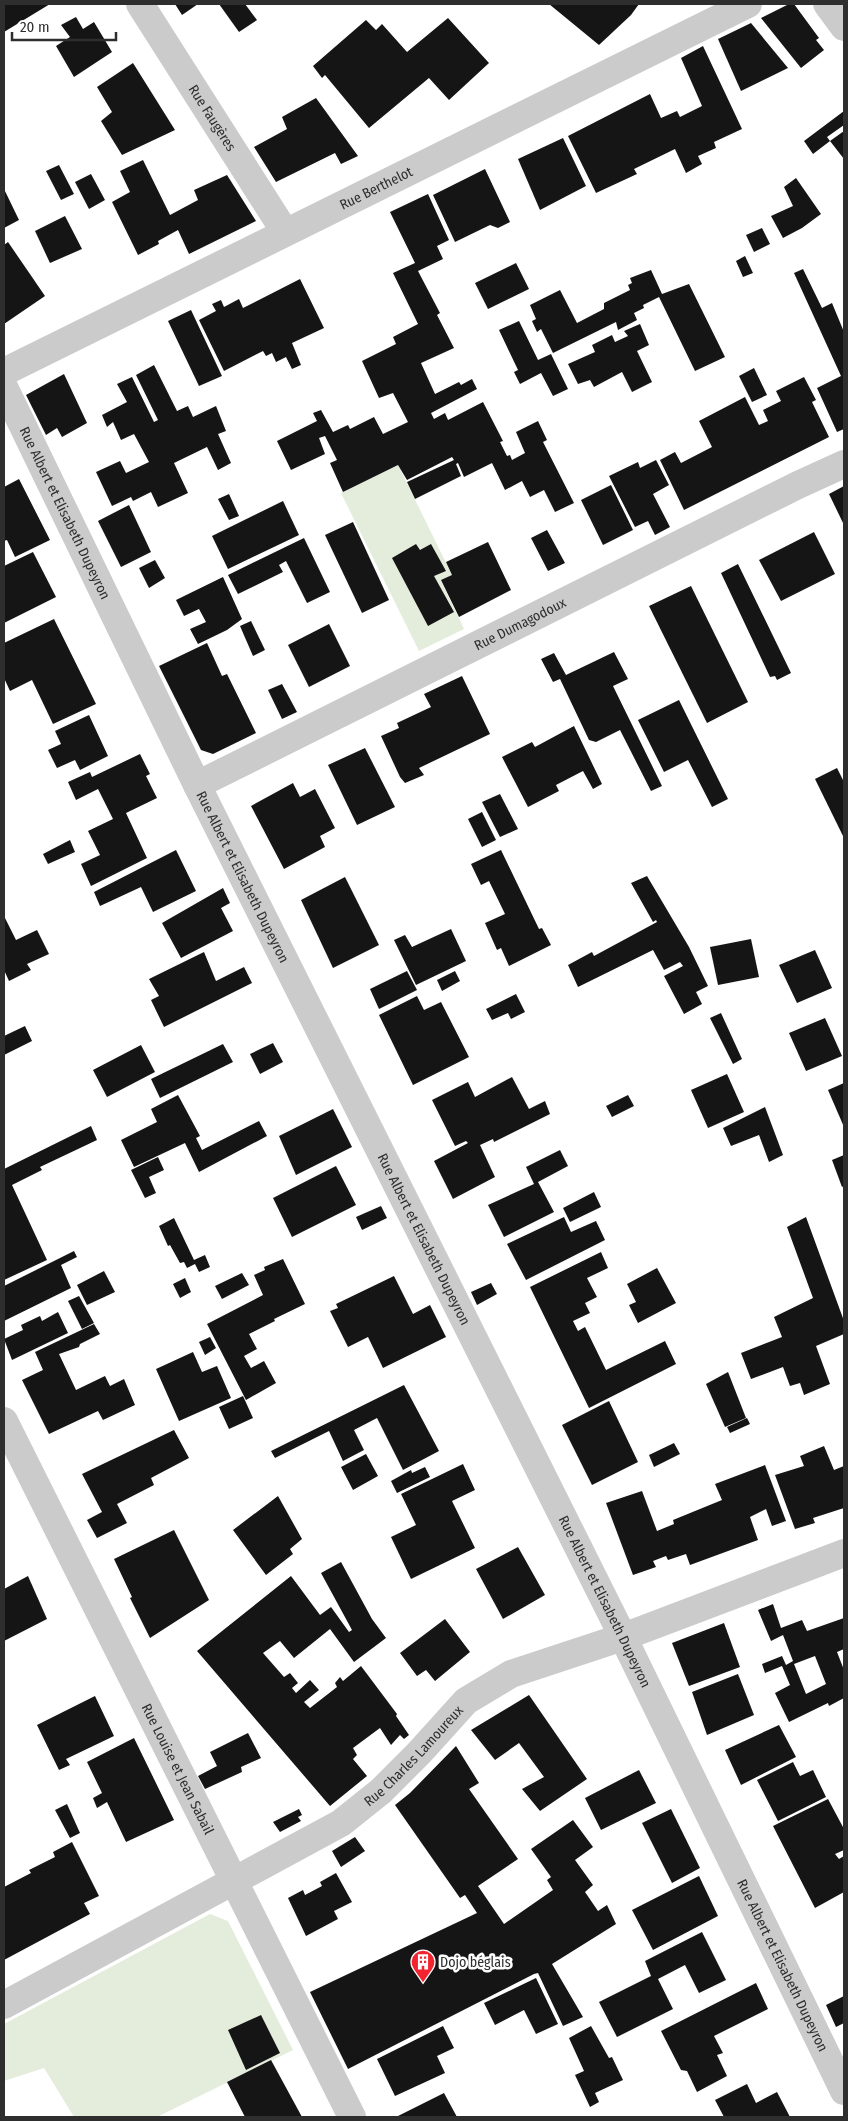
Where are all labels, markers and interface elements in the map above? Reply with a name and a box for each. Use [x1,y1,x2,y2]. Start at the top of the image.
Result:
scale bar [12,10,116,42]
text: 20 m [20,18,50,36]
street label: Rue Faugères [185,82,239,155]
street label: Rue Berthelot [337,163,416,214]
street label: Rue Albert et Elisabeth Dupeyron [16,424,114,602]
street label: Rue Dumagodoux [472,594,570,654]
street label: Rue Albert et Elisabeth Dupeyron [192,788,292,966]
street label: Rue Albert et Elisabeth Dupeyron [374,1151,474,1328]
street label: Rue Albert et Elisabeth Dupeyron [555,1513,654,1690]
street label: Rue Louise et Jean Sabail [138,1701,217,1838]
street label: Rue Charles Lamoureux [361,1702,467,1810]
street label: Rue Albert et Elisabeth Dupeyron [733,1877,831,2054]
building icon: Dojo béglais [410,1949,436,1983]
place label: Dojo béglais [440,1954,511,1971]

